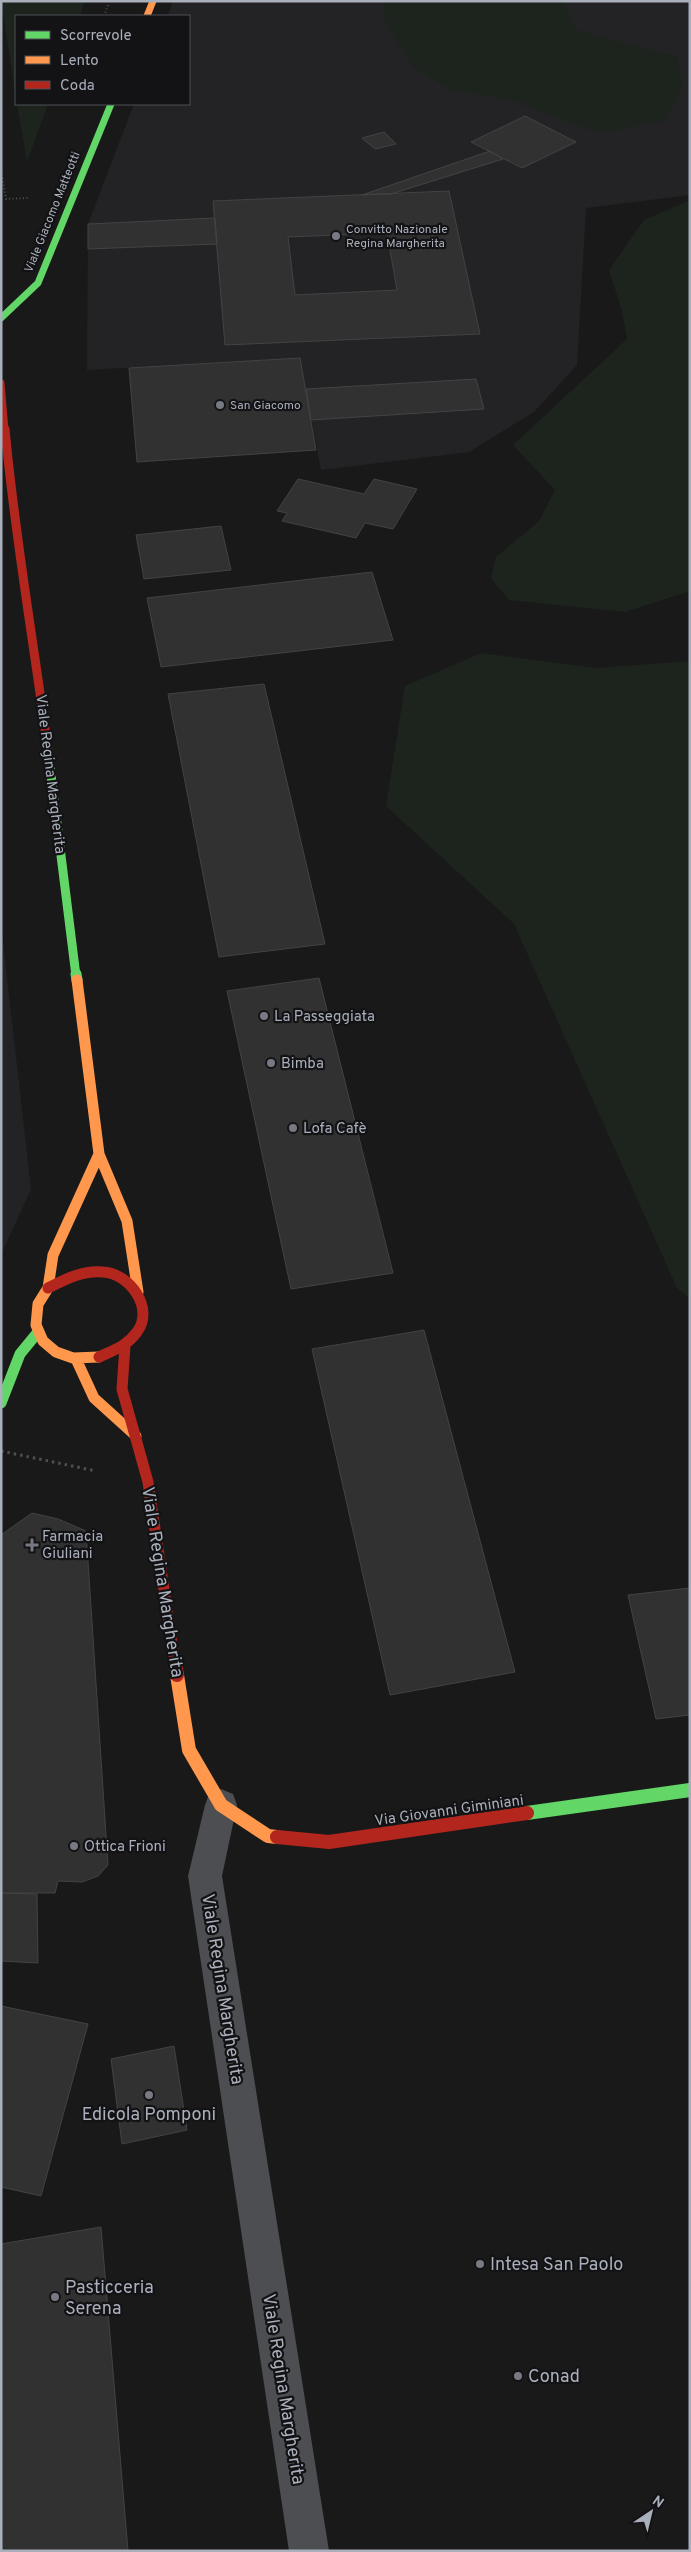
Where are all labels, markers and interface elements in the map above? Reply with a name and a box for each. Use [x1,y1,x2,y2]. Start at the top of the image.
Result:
legend [15,15,190,105]
text: Scorrevole [60,27,132,46]
text: Lento [60,52,99,71]
text: Coda [60,77,95,96]
street label: Viale Giacomo Matteotti [21,150,85,275]
place label: Convitto Nazionale Regina Margherita [346,222,448,252]
marker: Convitto Nazionale Regina Margherita [330,230,342,242]
place label: San Giacomo [230,398,301,414]
marker: San Giacomo [214,399,226,411]
street label: Viale Regina Margherita [30,693,69,855]
place label: La Passeggiata [274,1008,375,1027]
marker: La Passeggiata [258,1010,270,1022]
place label: Bimba [281,1055,324,1074]
marker: Bimba [265,1057,277,1069]
place label: Lofa Cafè [303,1120,366,1139]
marker: Lofa Cafè [287,1122,299,1134]
street label: Viale Regina Margherita [135,1485,188,1679]
place label: Farmacia Giuliani [42,1528,103,1564]
marker: Farmacia Giuliani [26,1539,38,1551]
street label: Via Giovanni Giminiani [373,1792,525,1831]
place label: Ottica Frioni [84,1838,166,1857]
marker: Ottica Frioni [68,1840,80,1852]
street label: Viale Regina Margherita [195,1892,248,2086]
marker: Edicola Pomponi [143,2089,155,2101]
place label: Edicola Pomponi [82,2104,216,2127]
place label: Intesa San Paolo [490,2254,623,2277]
marker: Intesa San Paolo [474,2258,486,2270]
place label: Pasticceria Serena [65,2277,154,2321]
marker: Pasticceria Serena [49,2291,61,2303]
street label: Viale Regina Margherita [256,2292,309,2486]
place label: Conad [528,2366,580,2389]
marker: Conad [512,2370,524,2382]
north arrow [626,2487,676,2537]
text: N [649,2493,667,2512]

